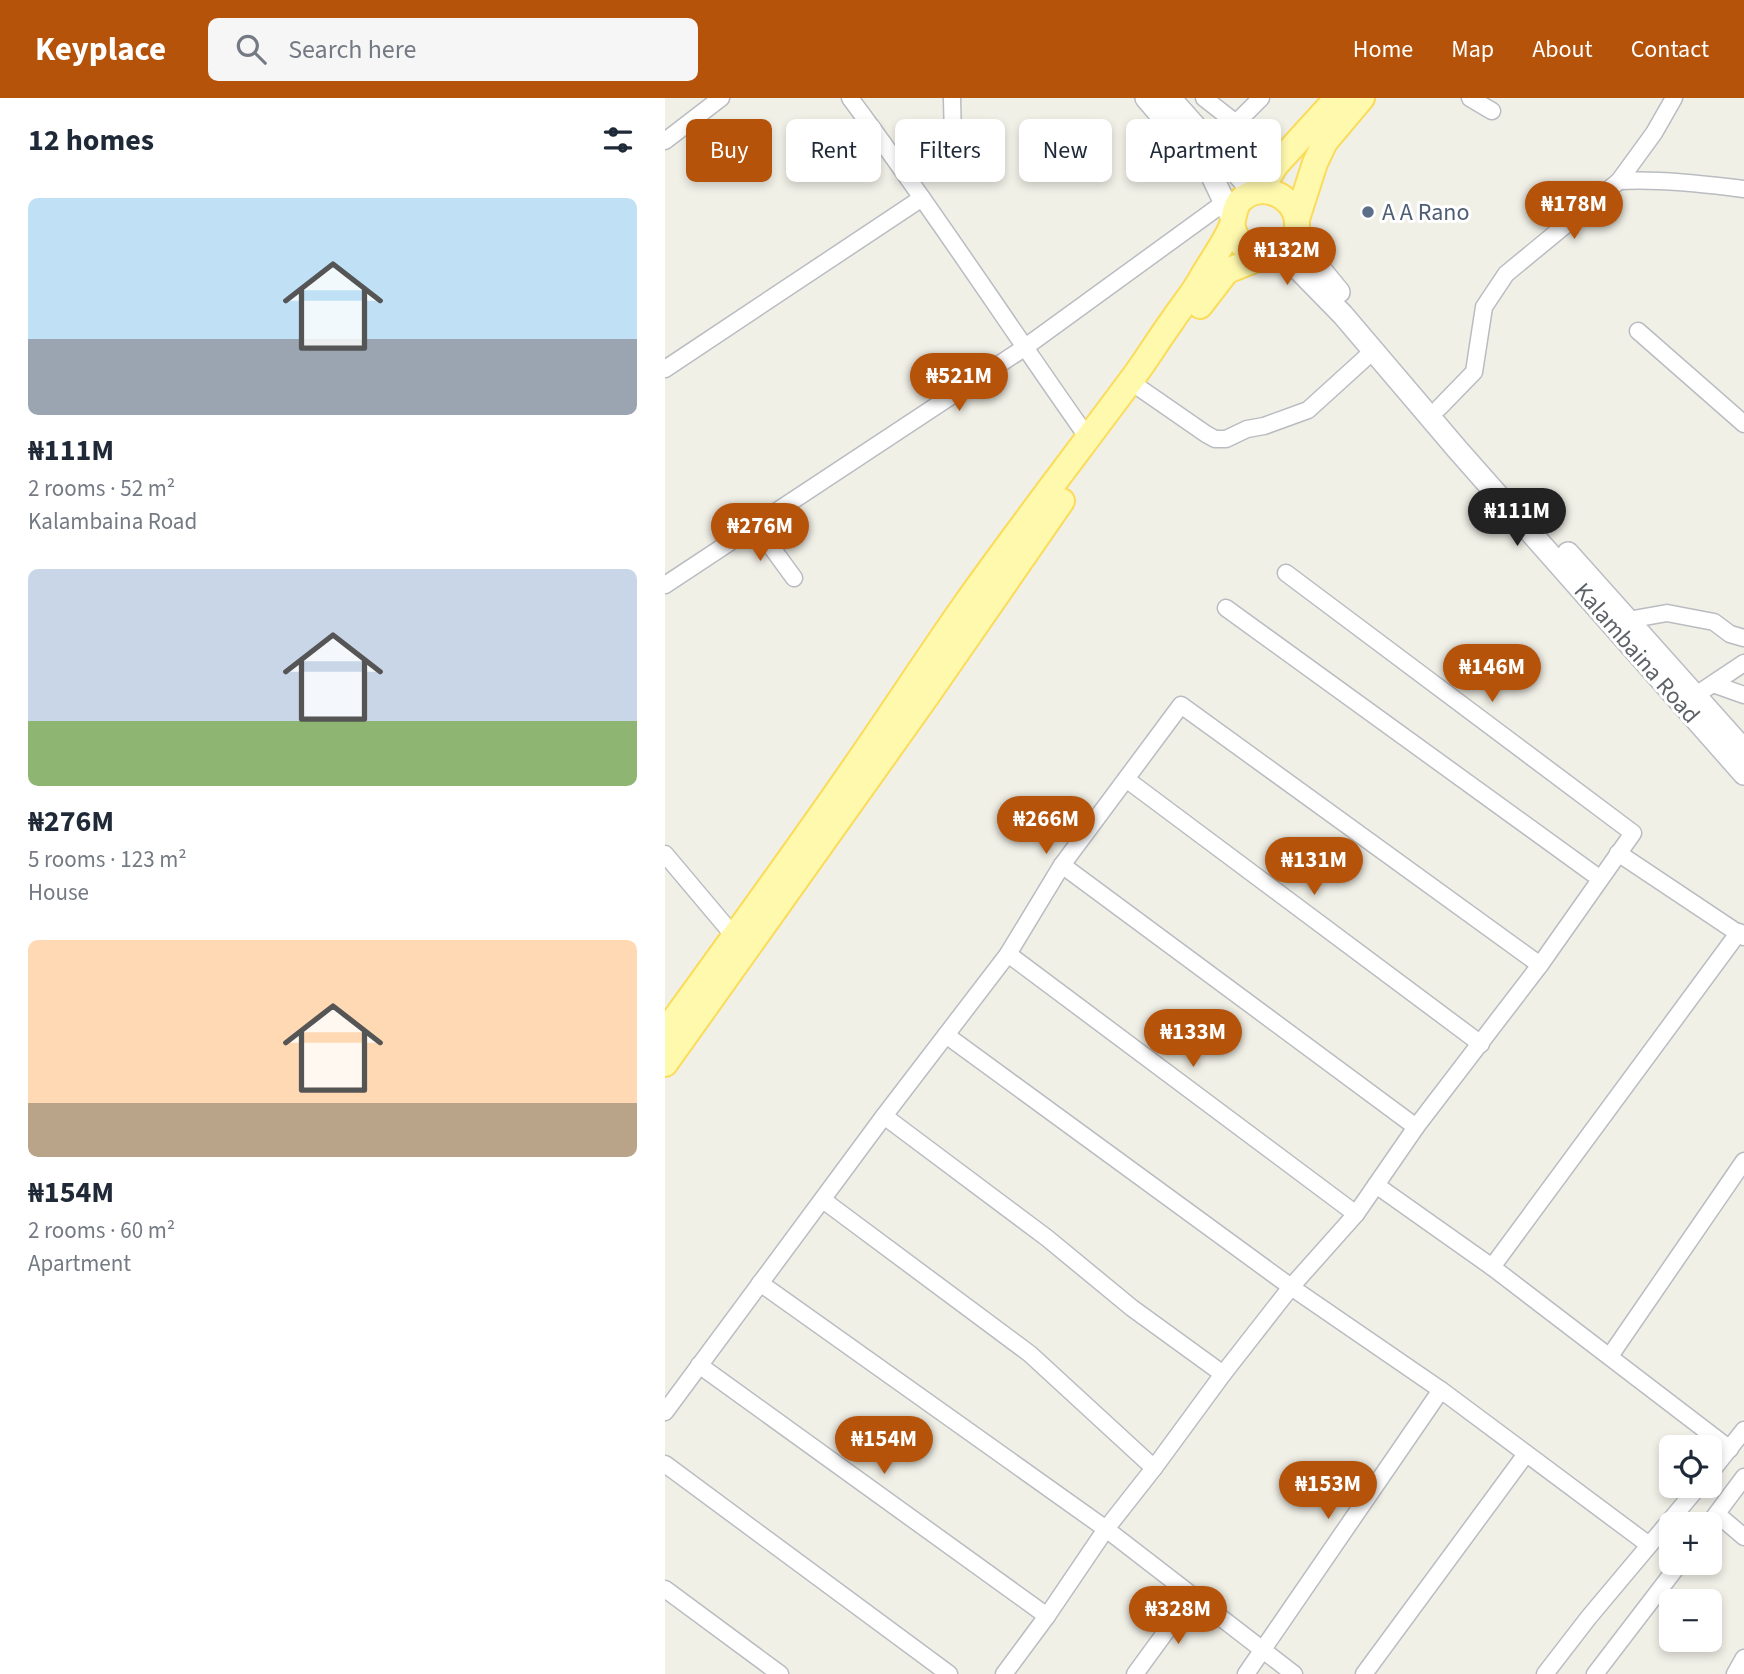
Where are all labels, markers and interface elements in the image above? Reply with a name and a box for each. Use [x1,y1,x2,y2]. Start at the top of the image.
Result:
search box [208,18,698,81]
text: Keyplace [35,26,166,73]
icon: search [232,30,270,68]
text: Search here [288,31,416,68]
text: Home [1353,32,1413,67]
text: Map [1451,32,1494,67]
text: About [1532,32,1593,67]
text: Contact [1631,32,1709,67]
text: 12 homes [28,119,154,162]
chip: Buy [686,119,772,182]
chip: Rent [786,119,881,182]
chip: Filters [895,119,1005,182]
chip: New [1019,119,1112,182]
chip: Apartment [1126,119,1281,182]
icon: filters [599,121,637,159]
pin: ₦178M [1525,181,1623,241]
text: ₦178M [1541,187,1607,220]
place label: A A Rano [1382,195,1469,230]
marker: A A Rano [1360,204,1376,220]
pin: ₦132M [1238,228,1336,287]
text: ₦132M [1254,233,1320,266]
icon: home [270,243,396,369]
pin: ₦521M [910,354,1008,413]
text: ₦521M [926,359,992,392]
text: ₦111M [28,429,114,472]
text: 2 rooms · 52 m² [28,472,175,505]
pin: ₦111M [1468,489,1566,548]
text: ₦111M [1484,494,1550,527]
pin: ₦276M [711,504,809,563]
text: Kalambaina Road [28,505,197,538]
text: ₦276M [727,509,793,542]
street label: Kalambaina Road [1565,575,1708,731]
icon: home [270,614,396,740]
pin: ₦146M [1443,644,1541,704]
text: ₦146M [1459,650,1525,683]
pin: ₦266M [997,796,1095,856]
text: ₦276M [28,800,114,843]
text: ₦266M [1013,802,1079,835]
pin: ₦131M [1265,838,1363,897]
text: 5 rooms · 123 m² [28,843,187,876]
text: ₦131M [1281,843,1347,876]
text: House [28,876,89,909]
icon: home [270,985,396,1111]
pin: ₦133M [1144,1010,1242,1069]
text: ₦133M [1160,1015,1226,1048]
text: ₦154M [28,1171,114,1214]
text: 2 rooms · 60 m² [28,1214,175,1247]
text: Apartment [28,1247,131,1280]
pin: ₦154M [835,1416,933,1476]
text: ₦154M [851,1422,917,1455]
map controls [1659,1435,1722,1652]
button: locate [1659,1435,1722,1498]
pin: ₦153M [1279,1462,1377,1521]
text: ₦153M [1295,1467,1361,1500]
button: + [1659,1512,1722,1575]
pin: ₦328M [1129,1586,1227,1646]
button: − [1659,1589,1722,1652]
text: ₦328M [1145,1592,1211,1625]

